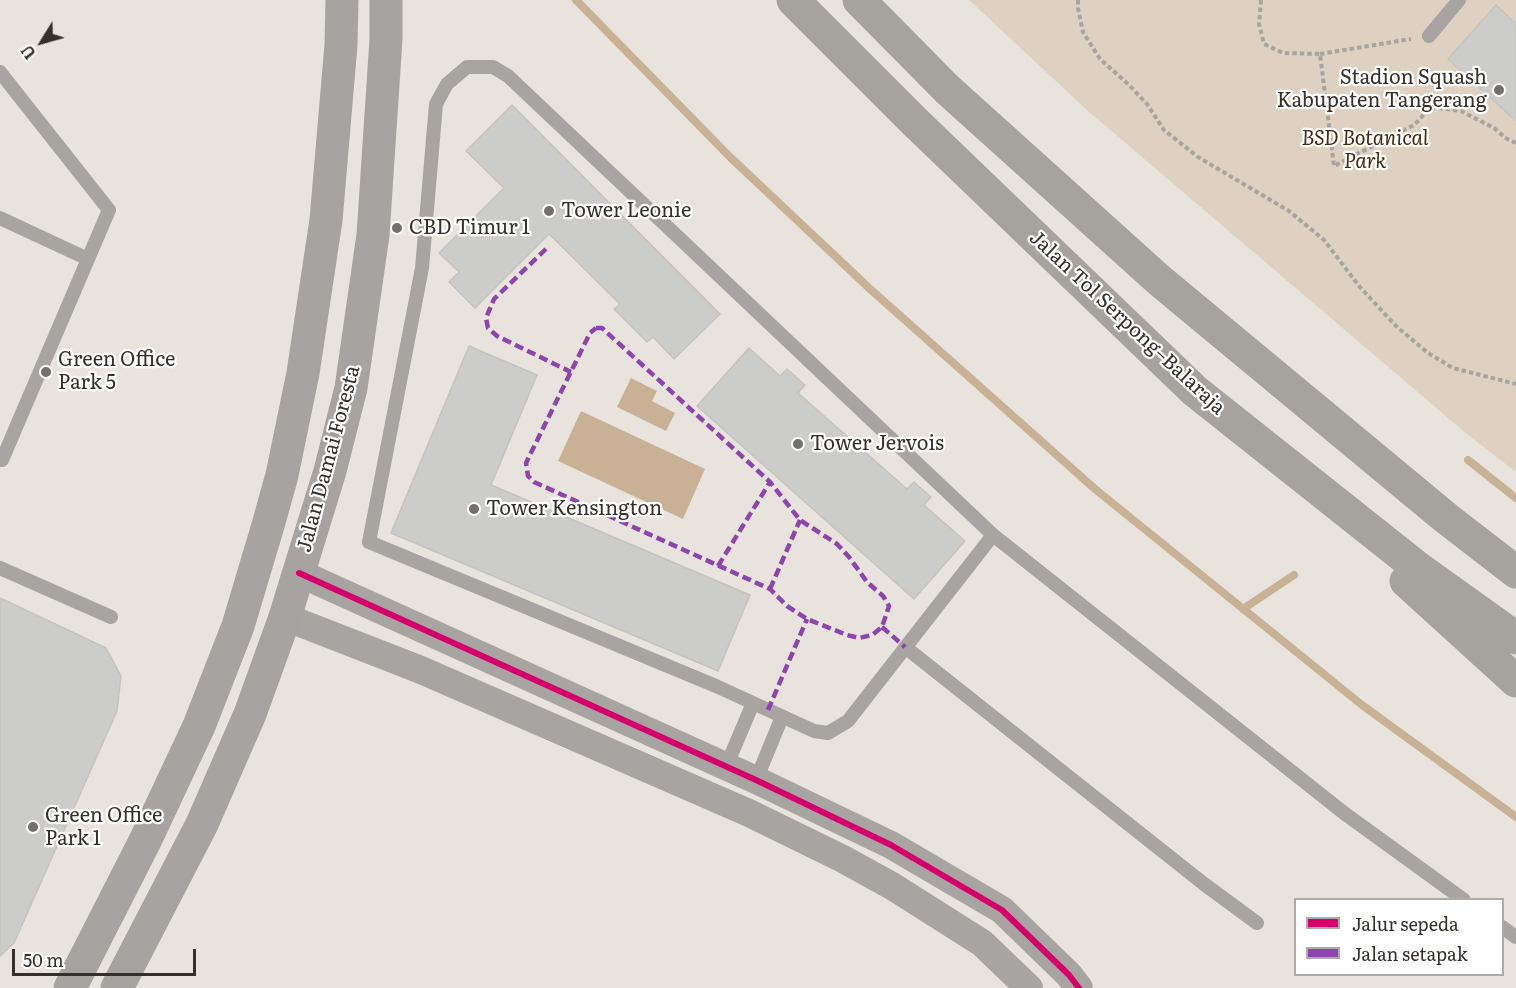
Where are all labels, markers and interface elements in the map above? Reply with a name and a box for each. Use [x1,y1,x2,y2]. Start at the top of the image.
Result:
north arrow [12,12,72,72]
text: U [14,41,41,65]
place label: Stadion Squash Kabupaten Tangerang [1277,66,1487,113]
marker: Stadion Squash Kabupaten Tangerang [1492,83,1506,97]
park label: BSD Botanical Park [1302,127,1428,174]
place label: Tower Leonie [561,199,691,223]
marker: Tower Leonie [542,204,556,218]
place label: CBD Timur 1 [409,216,530,240]
marker: CBD Timur 1 [390,221,404,235]
street label: Jalan Tol Serpong–Balaraja [1024,226,1230,420]
place label: Green Office Park 5 [58,348,175,395]
street label: Jalan Damai Foresta [293,363,365,555]
marker: Green Office Park 5 [39,365,53,379]
place label: Tower Jervois [810,432,944,456]
marker: Tower Jervois [791,437,805,451]
place label: Tower Kensington [486,497,662,521]
marker: Tower Kensington [467,502,481,516]
place label: Green Office Park 1 [45,804,162,851]
marker: Green Office Park 1 [26,820,40,834]
legend [1294,898,1504,976]
text: Jalur sepeda [1352,910,1459,937]
scale bar [15,937,200,975]
text: Jalan setapak [1352,940,1468,967]
text: 50 m [23,946,64,973]

